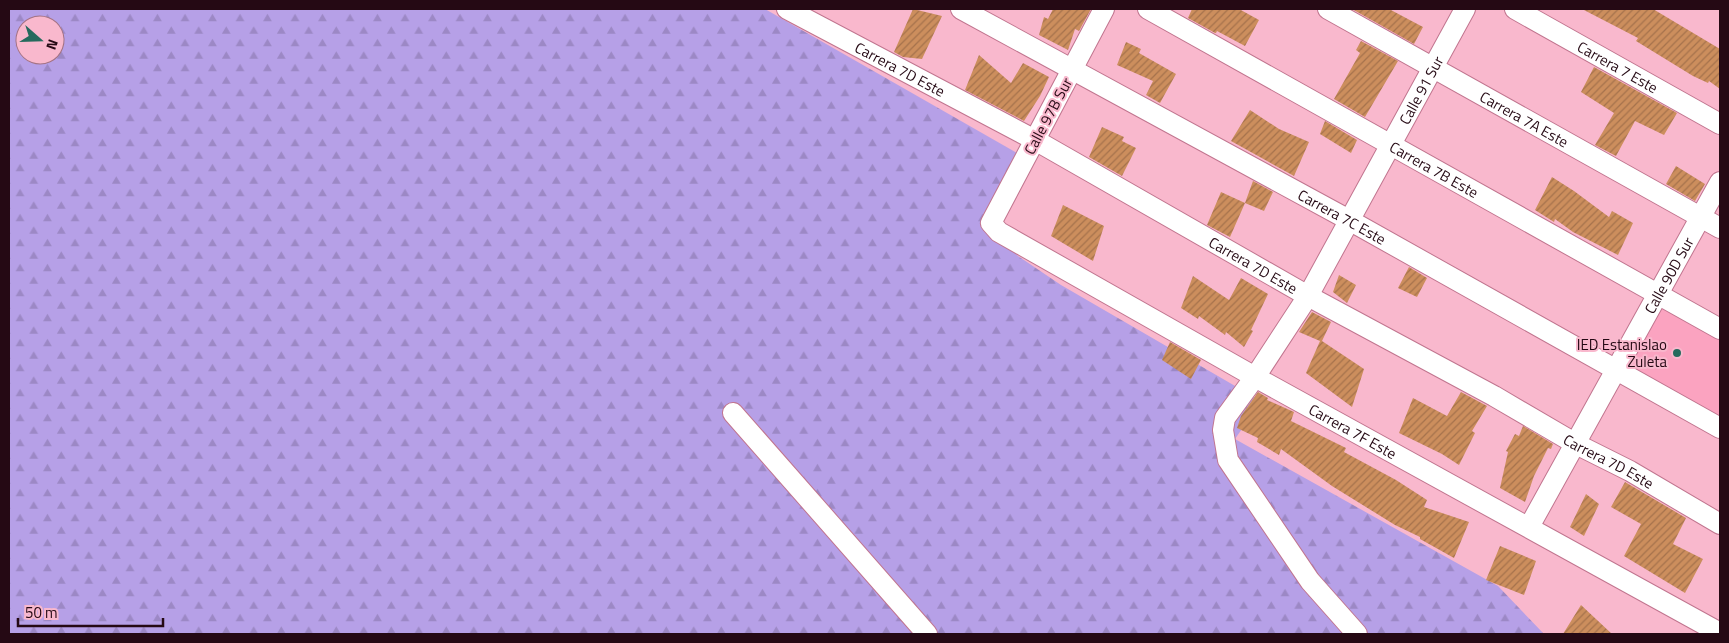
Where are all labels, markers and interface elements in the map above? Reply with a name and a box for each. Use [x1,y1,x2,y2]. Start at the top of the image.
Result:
north arrow [15,15,65,65]
street label: Carrera 7D Este [851,35,949,102]
street label: Carrera 7 Este [1573,35,1663,99]
text: N [41,36,64,53]
street label: Calle 91 Sur [1393,52,1449,128]
street label: Calle 97B Sur [1018,73,1078,159]
street label: Carrera 7A Este [1476,85,1573,153]
street label: Carrera 7B Este [1386,135,1483,203]
street label: Carrera 7C Este [1294,183,1390,250]
street label: Carrera 7D Este [1205,230,1302,299]
street label: Calle 90D Sur [1638,232,1699,318]
place label: IED Estanislao Zuleta [1577,333,1667,373]
marker: IED Estanislao Zuleta [1671,347,1683,359]
street label: Carrera 7F Este [1305,397,1401,464]
street label: Carrera 7D Este [1559,428,1658,494]
scale bar [18,596,162,628]
text: 50 m [25,601,58,624]

